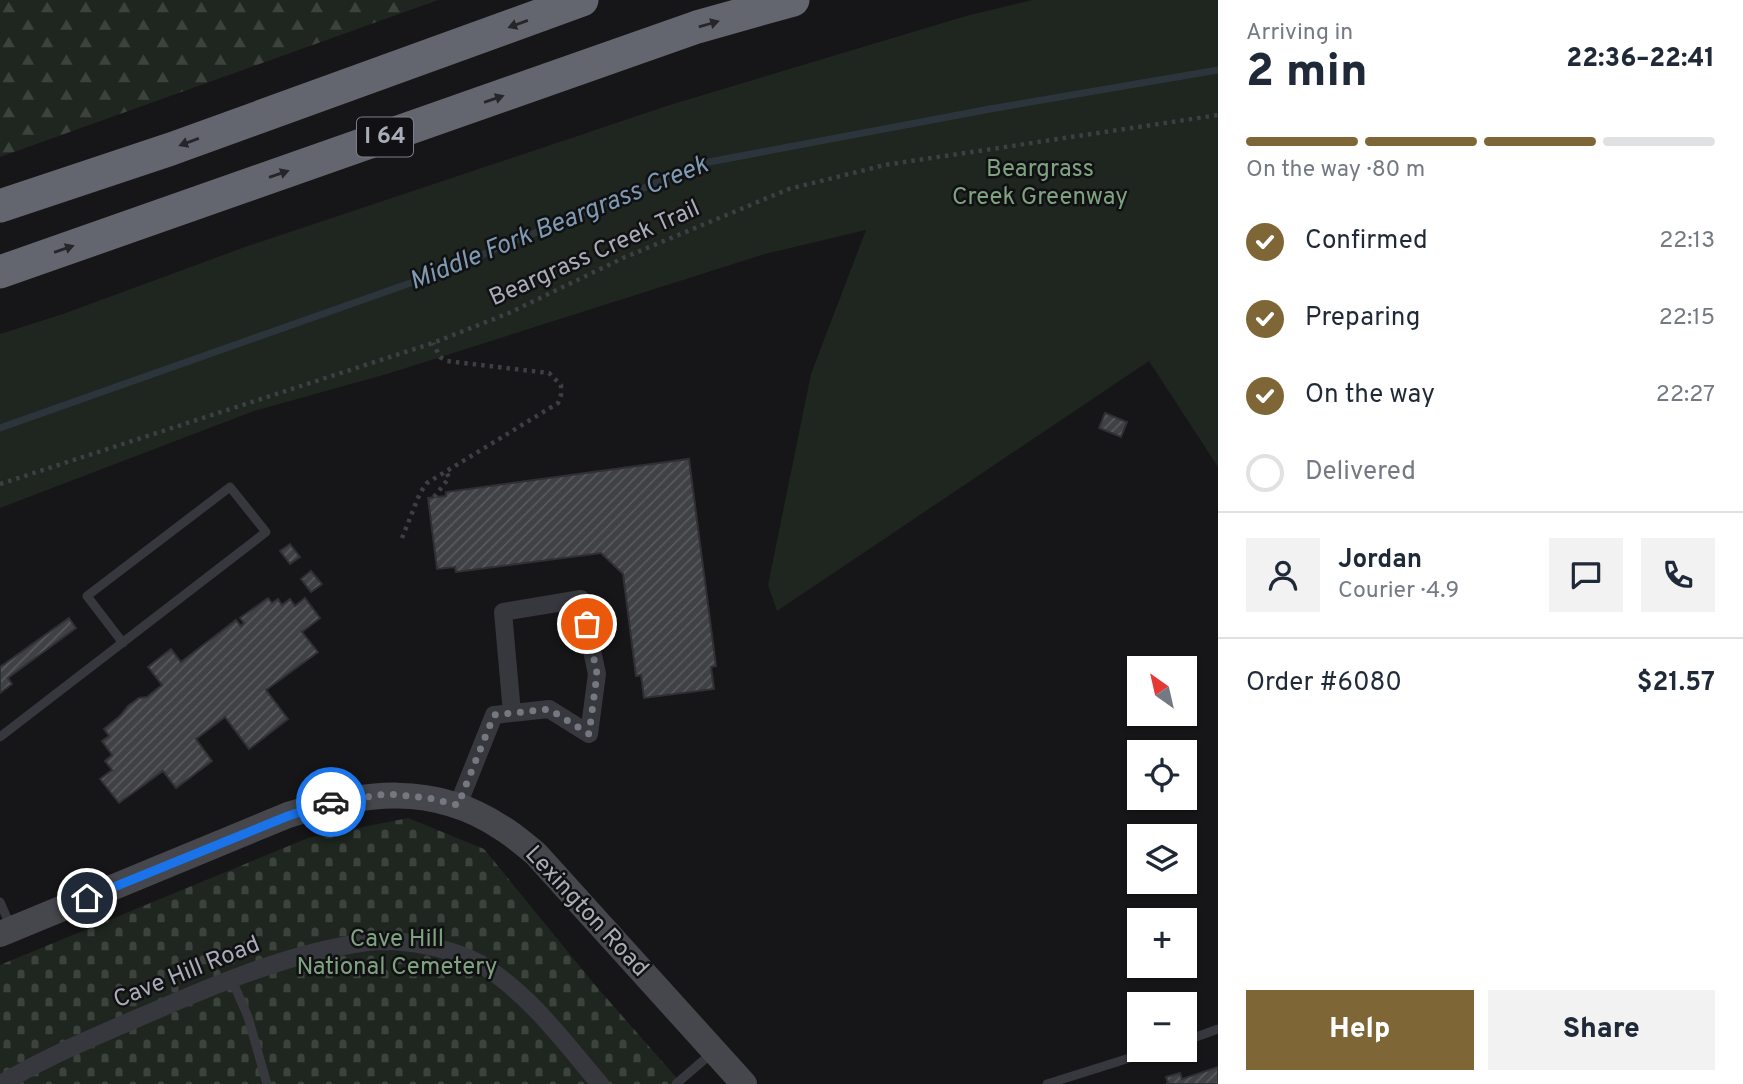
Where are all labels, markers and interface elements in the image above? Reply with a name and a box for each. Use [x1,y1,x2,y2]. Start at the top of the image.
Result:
one-way arrow [508,18,529,29]
one-way arrow [698,18,719,28]
text: Arriving in [1246,19,1353,48]
text: 22:36–22:41 [1566,43,1715,76]
text: 2 min [1246,44,1368,103]
one-way arrow [483,93,504,104]
road number: I 64 [357,118,413,156]
one-way arrow [178,137,199,148]
water label: Middle Fork Beargrass Creek [405,149,714,299]
park label: Beargrass Creek Greenway [952,155,1128,213]
text: On the way · 80 m [1246,156,1425,185]
one-way arrow [269,168,290,179]
street label: Beargrass Creek Trail [485,194,705,314]
icon: check [1246,223,1284,261]
text: Confirmed [1305,225,1428,258]
text: 22:13 [1659,227,1715,256]
one-way arrow [54,243,75,254]
icon: check [1246,300,1284,338]
text: Preparing [1305,302,1420,335]
text: 22:15 [1659,304,1715,333]
icon: check [1246,377,1284,415]
text: On the way [1305,379,1435,412]
text: 22:27 [1656,381,1715,410]
text: Delivered [1305,456,1416,489]
button: person [1246,538,1320,612]
button: chat [1549,538,1623,612]
button: phone [1641,538,1715,612]
text: Jordan [1338,544,1422,577]
text: Courier · 4.9 [1338,577,1459,606]
pin [557,594,617,654]
icon: bag [568,605,606,643]
north arrow [1127,656,1197,726]
map controls [1127,656,1197,1062]
text: Order #6080 [1246,667,1402,700]
text: $21.57 [1637,667,1715,700]
button: locate [1127,740,1197,810]
courier [296,767,366,837]
icon: car [312,783,350,821]
button: layers [1127,824,1197,894]
street label: Lexington Road [518,840,654,984]
pin [57,868,117,928]
icon: home [68,879,106,917]
button: + [1127,908,1197,978]
park label: Cave Hill National Cemetery [296,925,498,983]
street label: Cave Hill Road [109,930,265,1016]
button: Help [1246,990,1474,1070]
button: Share [1488,990,1715,1070]
button: − [1127,992,1197,1062]

